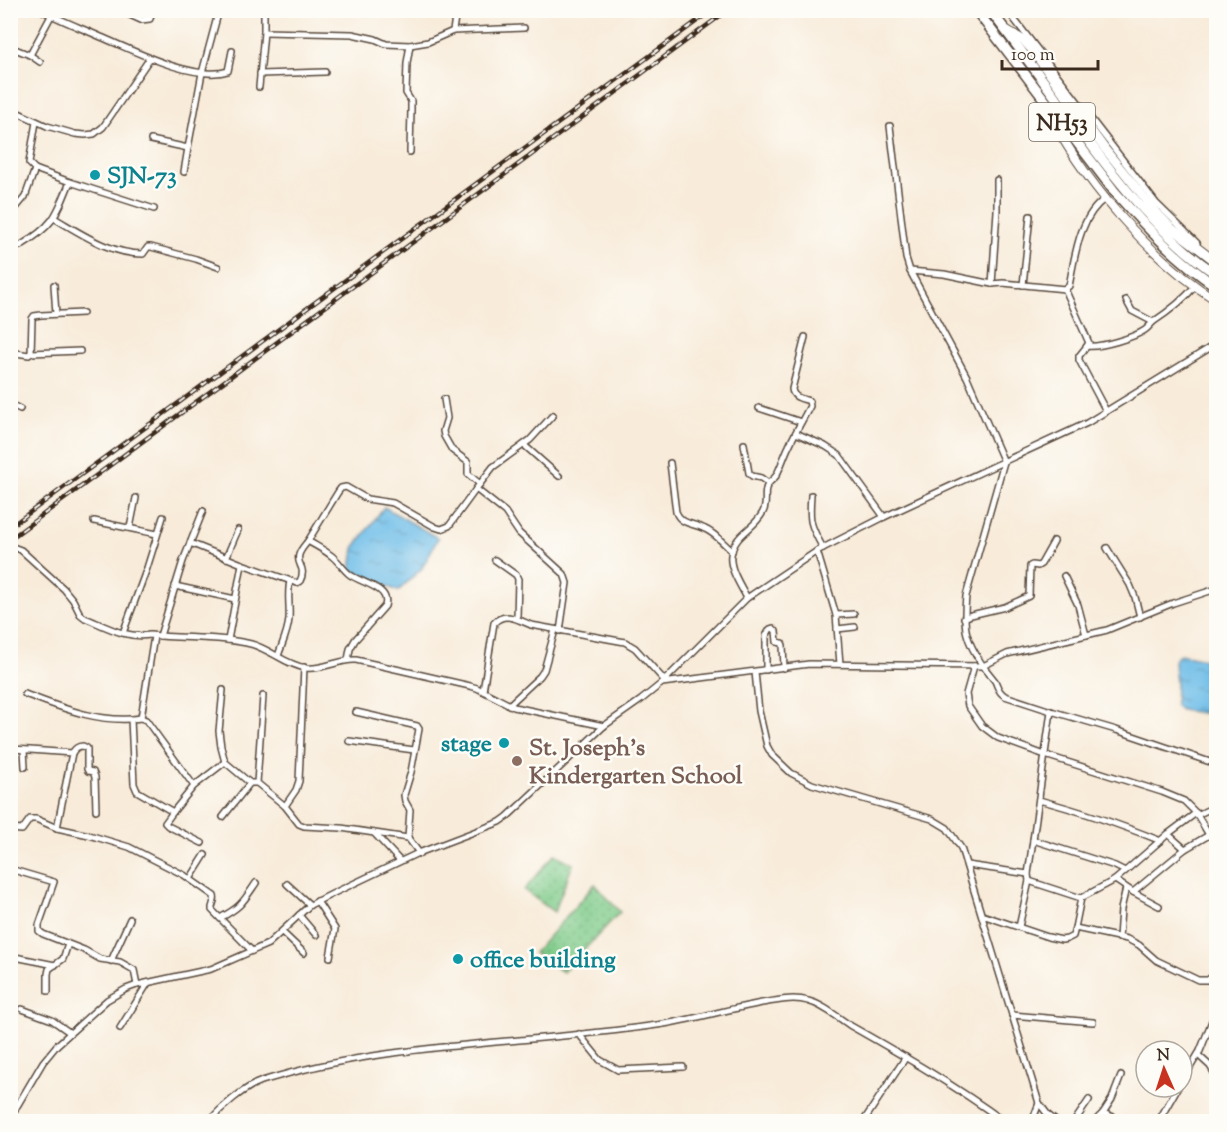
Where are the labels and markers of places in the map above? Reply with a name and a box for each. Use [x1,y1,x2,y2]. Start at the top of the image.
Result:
place label: SJN-73 [107,160,177,194]
marker: SJN-73 [88,168,102,182]
place label: stage [441,728,492,762]
place label: St. Joseph's Kindergarten School [529,732,743,794]
marker: stage [497,736,511,750]
marker: St. Joseph's Kindergarten School [510,754,524,768]
place label: office building [470,944,616,978]
marker: office building [451,952,465,966]

